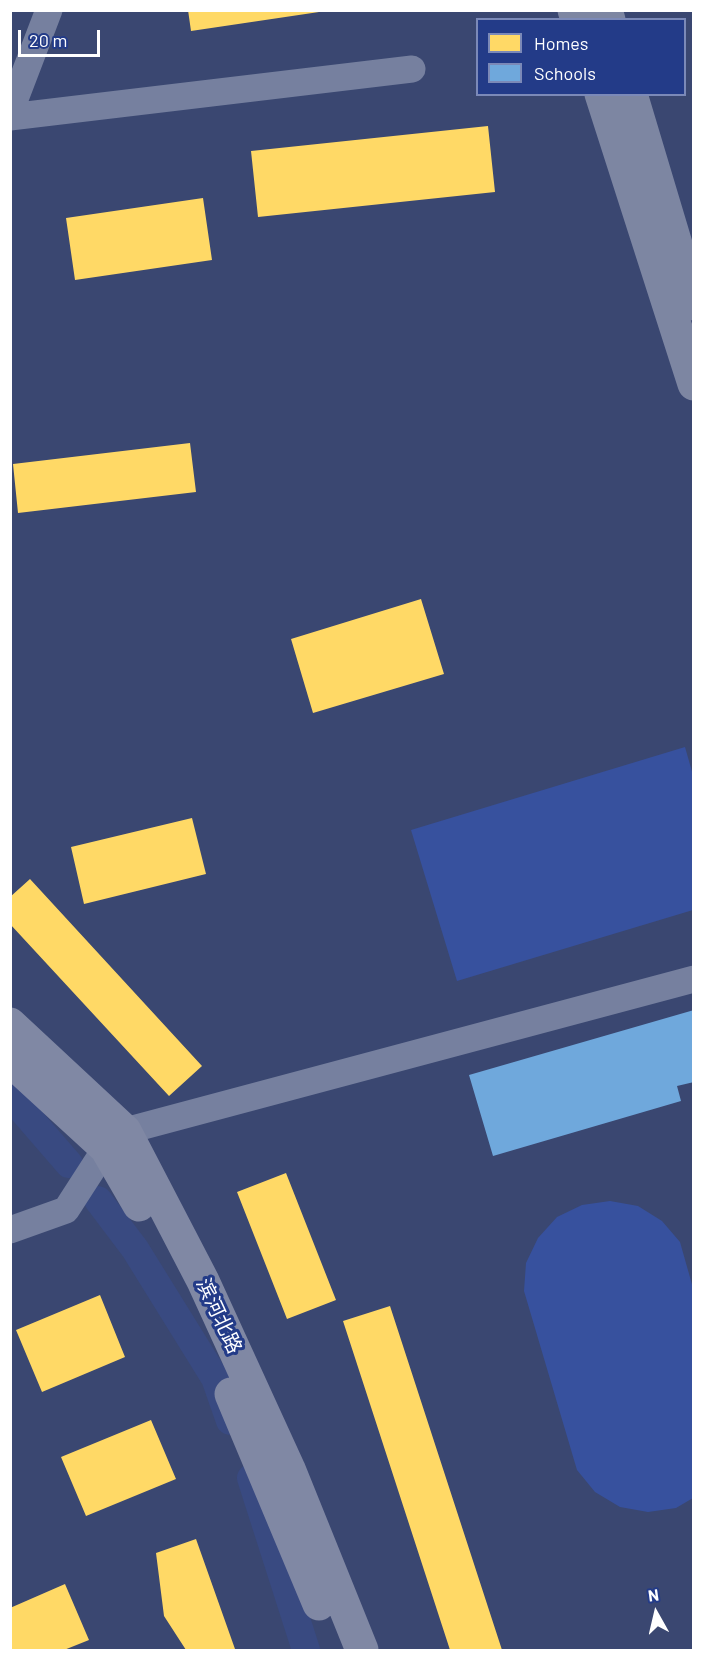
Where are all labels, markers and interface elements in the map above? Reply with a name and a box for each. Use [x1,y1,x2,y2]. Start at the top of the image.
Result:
scale bar [21,18,104,56]
legend [476,18,686,96]
text: 20 m [29,29,67,51]
text: Homes [534,32,588,54]
text: Schools [534,62,596,84]
street label: 滨河北路 [191,1275,247,1357]
north arrow [626,1583,686,1643]
text: N [647,1585,660,1605]

